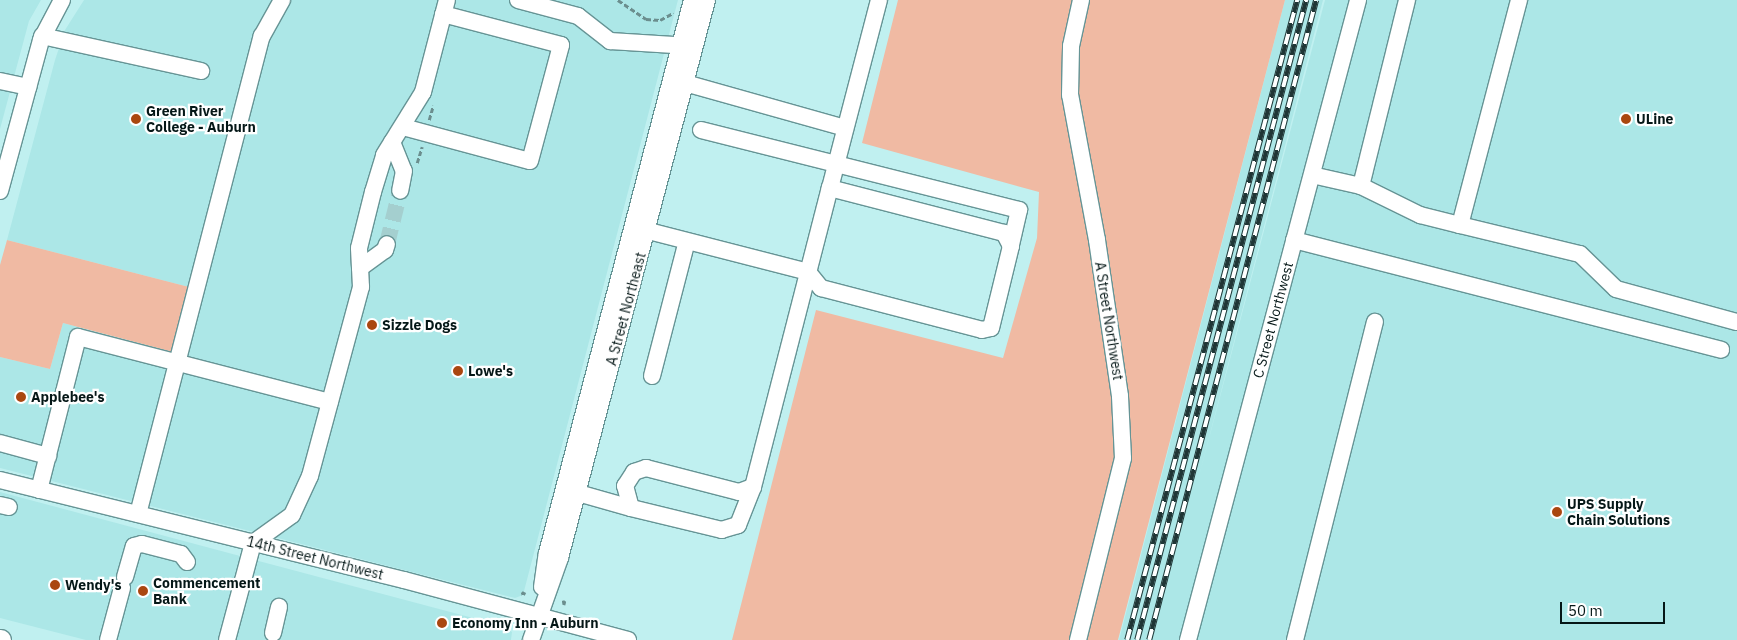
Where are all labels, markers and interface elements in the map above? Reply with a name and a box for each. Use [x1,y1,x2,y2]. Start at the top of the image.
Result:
place label: Green River College - Auburn [146,103,256,136]
place label: ULine [1636,111,1673,127]
marker: Green River College - Auburn [130,113,142,125]
marker: ULine [1620,113,1632,125]
street label: A Street Northeast [603,251,649,367]
street label: C Street Northwest [1249,260,1297,380]
street label: A Street Northwest [1091,261,1127,381]
place label: Sizzle Dogs [382,317,457,333]
marker: Sizzle Dogs [366,319,378,331]
place label: Lowe's [468,363,513,379]
marker: Lowe's [452,365,464,377]
place label: Applebee's [31,389,104,405]
marker: Applebee's [15,391,27,403]
place label: UPS Supply Chain Solutions [1567,496,1670,528]
marker: UPS Supply Chain Solutions [1551,506,1563,518]
street label: 14th Street Northwest [245,533,385,583]
place label: Commencement Bank [153,575,260,608]
place label: Wendy's [65,577,122,593]
marker: Wendy's [49,579,61,591]
marker: Commencement Bank [137,585,149,597]
scale bar [1562,592,1667,624]
text: 50 m [1568,601,1603,620]
place label: Economy Inn - Auburn [452,615,599,631]
marker: Economy Inn - Auburn [436,617,448,629]

